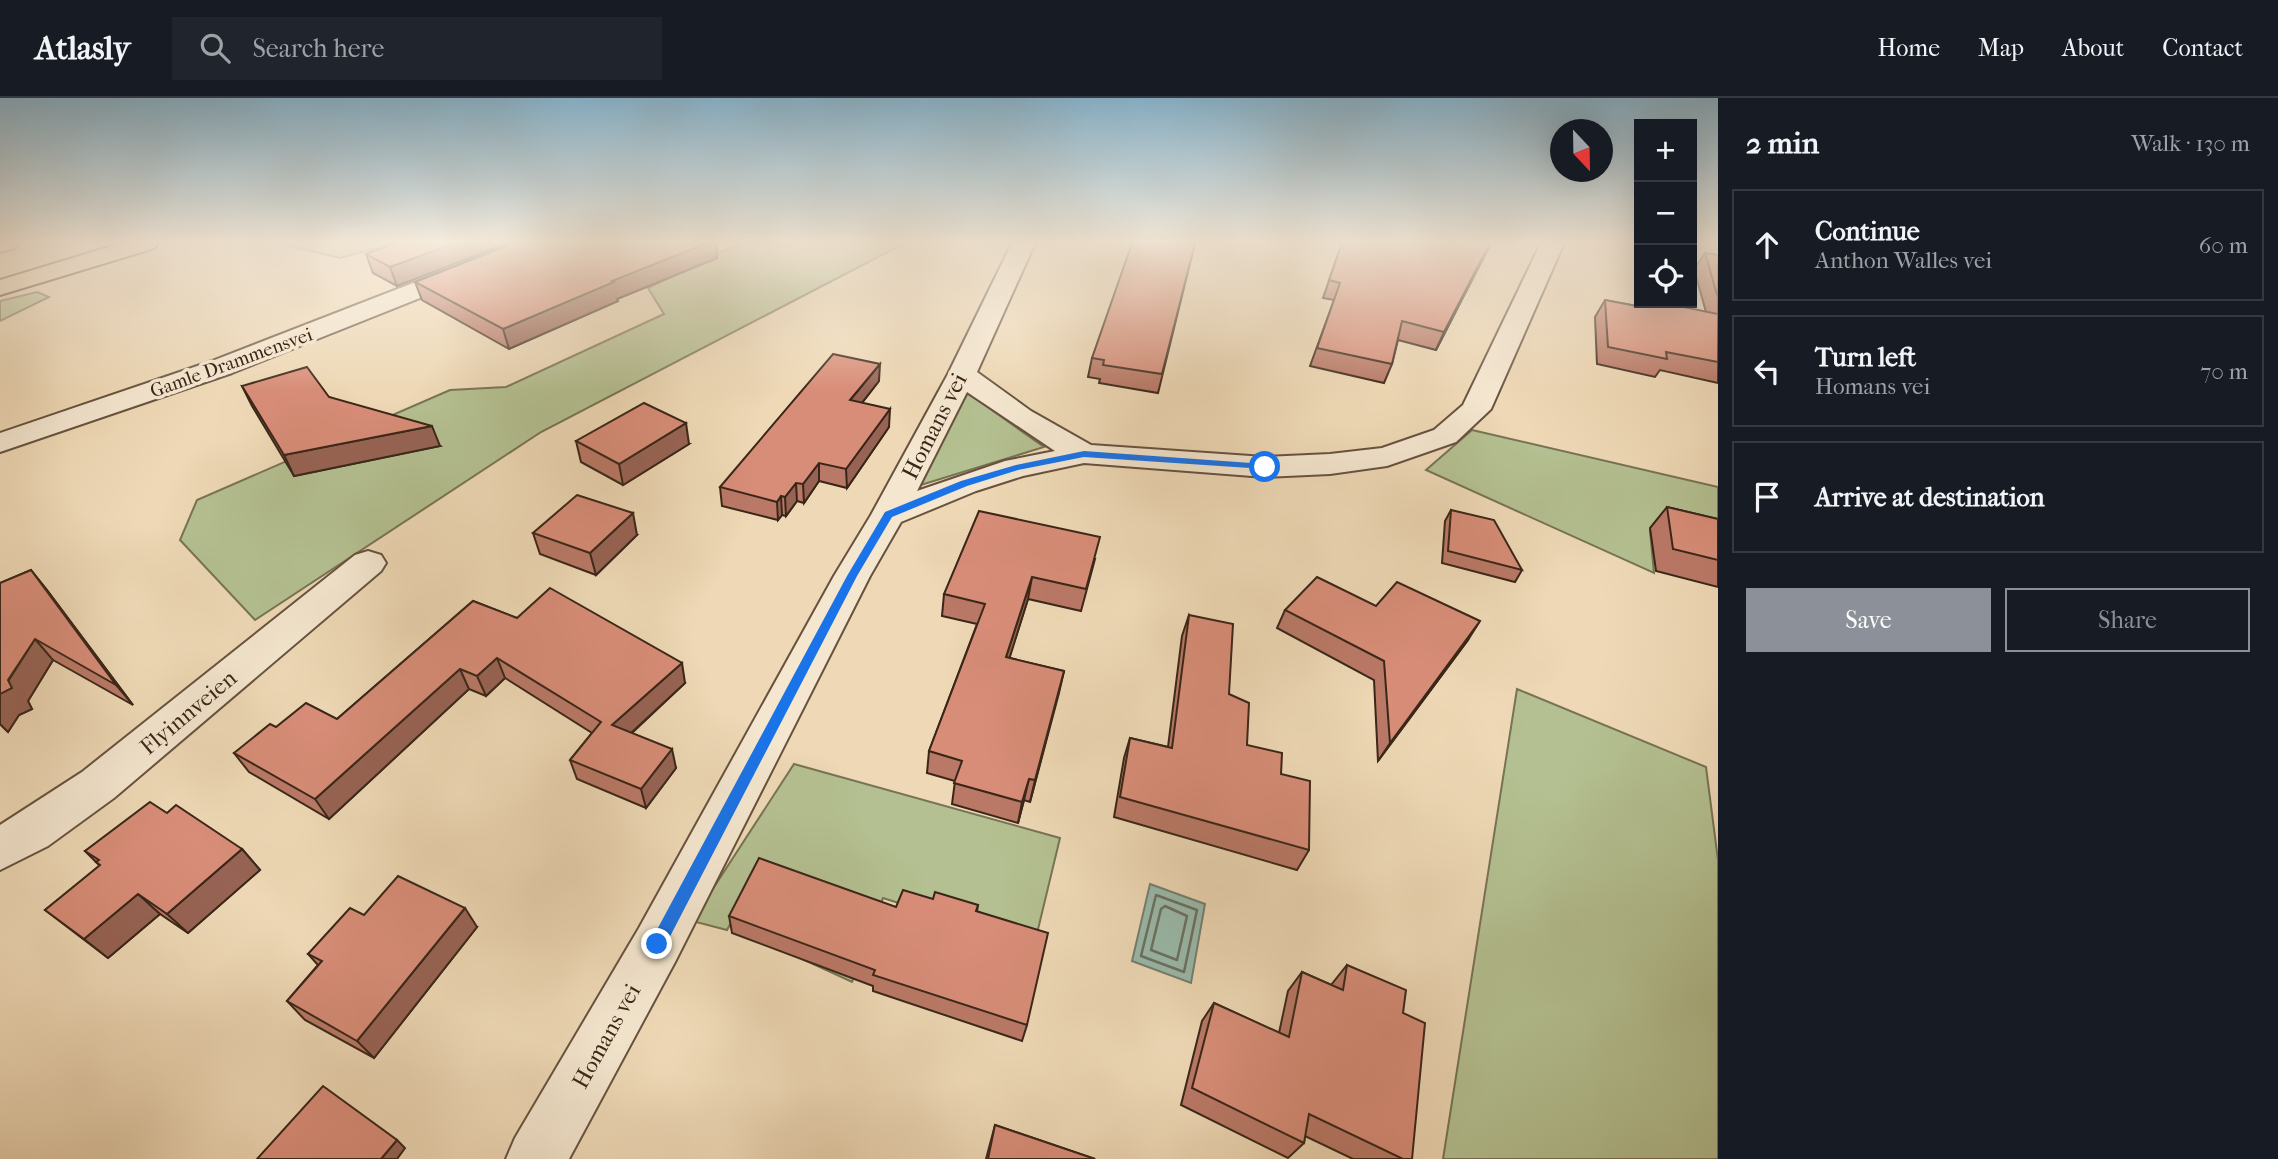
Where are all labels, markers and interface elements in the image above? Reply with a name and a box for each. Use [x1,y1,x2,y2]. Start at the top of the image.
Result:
search box [172,17,662,80]
text: Atlasly [35,29,130,68]
icon: search [196,29,234,67]
text: Search here [252,33,384,64]
text: Home [1878,34,1940,62]
text: Map [1978,34,2024,62]
text: About [2062,34,2124,62]
text: Contact [2162,34,2243,62]
north arrow [1550,119,1613,182]
map controls [1634,119,1697,308]
button: + [1634,119,1697,182]
text: 2 min [1746,126,1819,161]
text: Walk · 130 m [2131,130,2250,157]
button: − [1634,182,1697,245]
text: Continue [1815,216,1920,247]
icon: ahead [1748,226,1786,264]
text: 60 m [2199,232,2248,259]
button: locate [1634,245,1697,308]
text: Anthon Walles vei [1815,247,1992,274]
street label: Gamle Drammensvei [147,323,316,403]
text: Turn left [1815,342,1916,373]
icon: left [1748,352,1786,390]
text: 70 m [2200,358,2248,385]
street label: Homans vei [896,369,973,484]
text: Homans vei [1815,373,1930,400]
route start [1249,451,1280,482]
icon: arrive [1748,478,1786,516]
text: Arrive at destination [1815,482,2045,513]
button: Save [1746,588,1991,652]
button: Share [2005,588,2250,652]
street label: Flyinnveien [135,664,242,760]
route end [641,928,672,959]
street label: Homans vei [567,979,646,1093]

